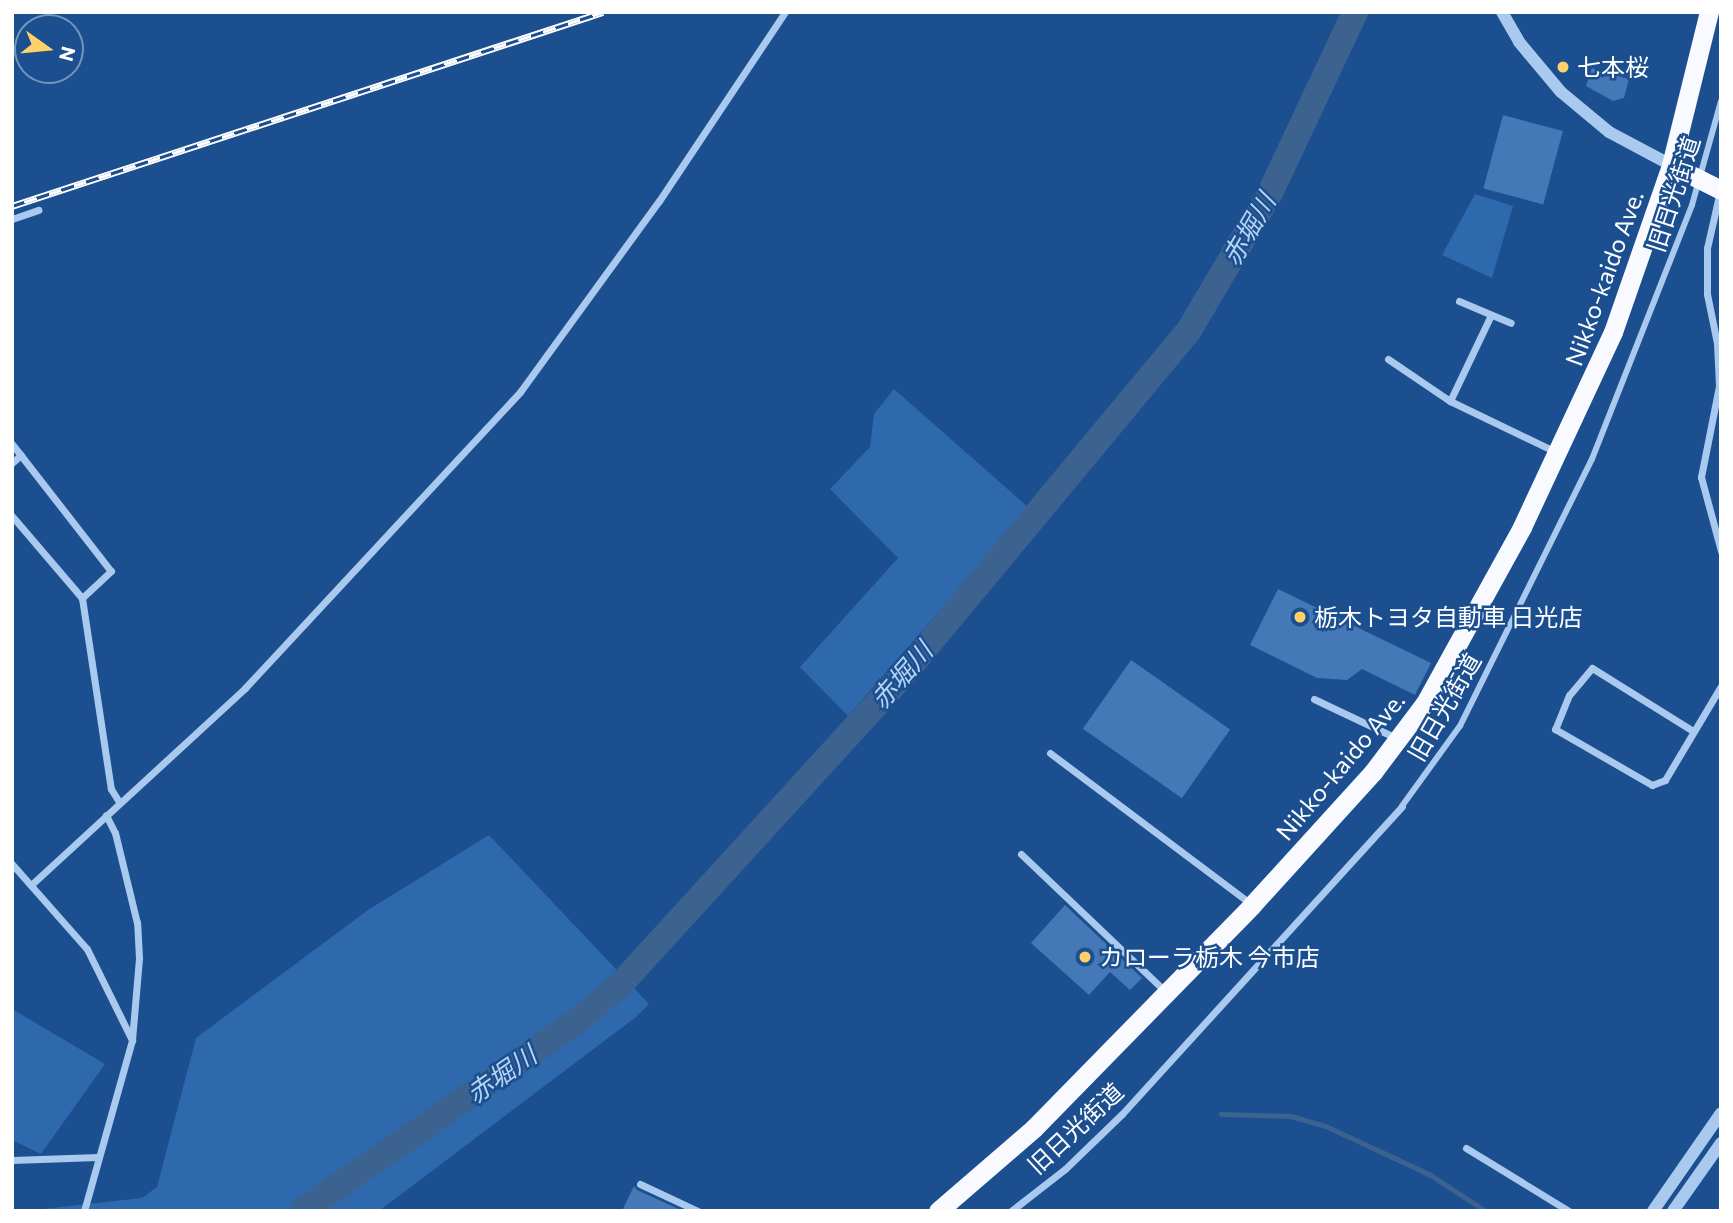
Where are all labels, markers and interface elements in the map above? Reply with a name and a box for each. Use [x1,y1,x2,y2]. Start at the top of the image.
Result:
north arrow [14,14,84,84]
text: N [55,44,81,64]
place label: 七本桜 [1577,53,1649,81]
marker: 七本桜 [1555,59,1571,75]
street label: 旧日光街道 [1641,132,1705,256]
street label: Nikko-kaido Ave. [1559,186,1649,370]
water label: 赤堀川 [1215,187,1281,271]
place label: 栃木トヨタ自動車 日光店 [1314,603,1583,631]
marker: 栃木トヨタ自動車 日光店 [1292,609,1308,625]
water label: 赤堀川 [864,635,938,715]
street label: 旧日光街道 [1402,648,1486,766]
street label: Nikko-kaido Ave. [1270,686,1410,846]
place label: カローラ栃木 今市店 [1099,943,1320,971]
marker: カローラ栃木 今市店 [1077,949,1093,965]
water label: 赤堀川 [460,1039,542,1109]
street label: 旧日光街道 [1021,1077,1129,1179]

